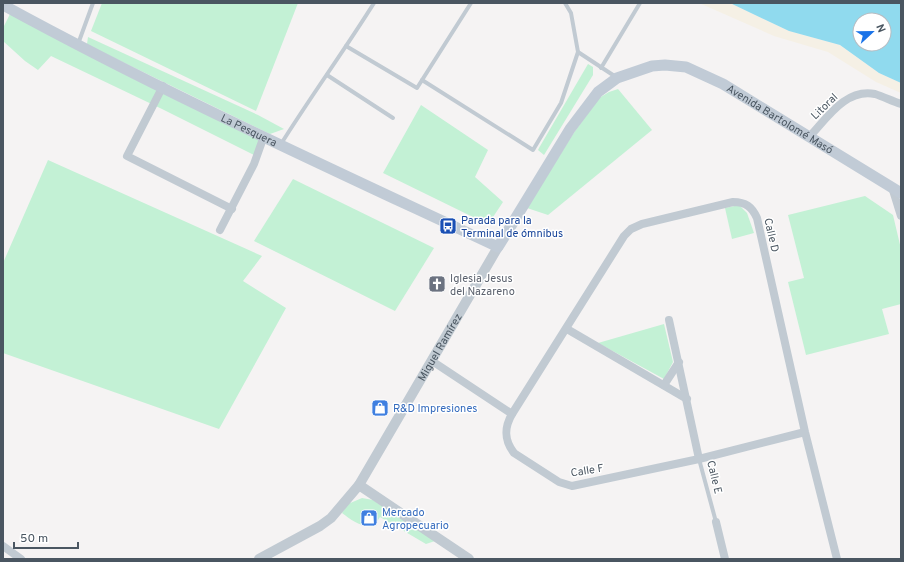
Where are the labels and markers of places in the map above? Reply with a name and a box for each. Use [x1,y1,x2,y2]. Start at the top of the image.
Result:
place label: Parada para la Terminal de ómnibus [461,214,563,241]
bus stop icon: Parada para la Terminal de ómnibus [438,216,458,236]
place label: Iglesia Jesus del Nazareno [450,272,515,299]
church icon: Iglesia Jesus del Nazareno [427,274,447,294]
shop icon: R&D Impresiones [370,398,390,418]
place label: R&D Impresiones [393,402,477,416]
place label: Mercado Agropecuario [382,506,449,533]
shop icon: Mercado Agropecuario [359,508,379,528]

